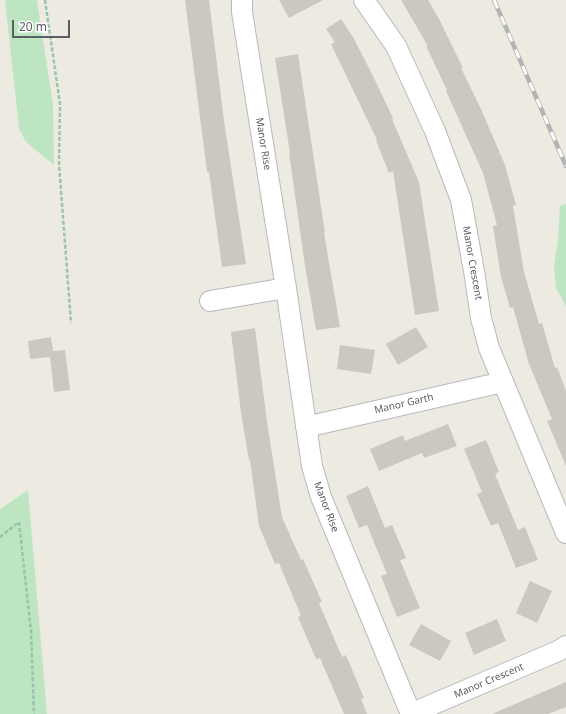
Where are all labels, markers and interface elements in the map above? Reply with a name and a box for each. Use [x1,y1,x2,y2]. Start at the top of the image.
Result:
scale bar [14,12,72,38]
text: 20 m [19,18,47,35]
street label: Manor Rise [253,117,273,171]
street label: Manor Crescent [460,225,484,301]
street label: Manor Garth [373,391,435,417]
street label: Manor Rise [311,480,341,534]
street label: Manor Crescent [452,661,526,701]

